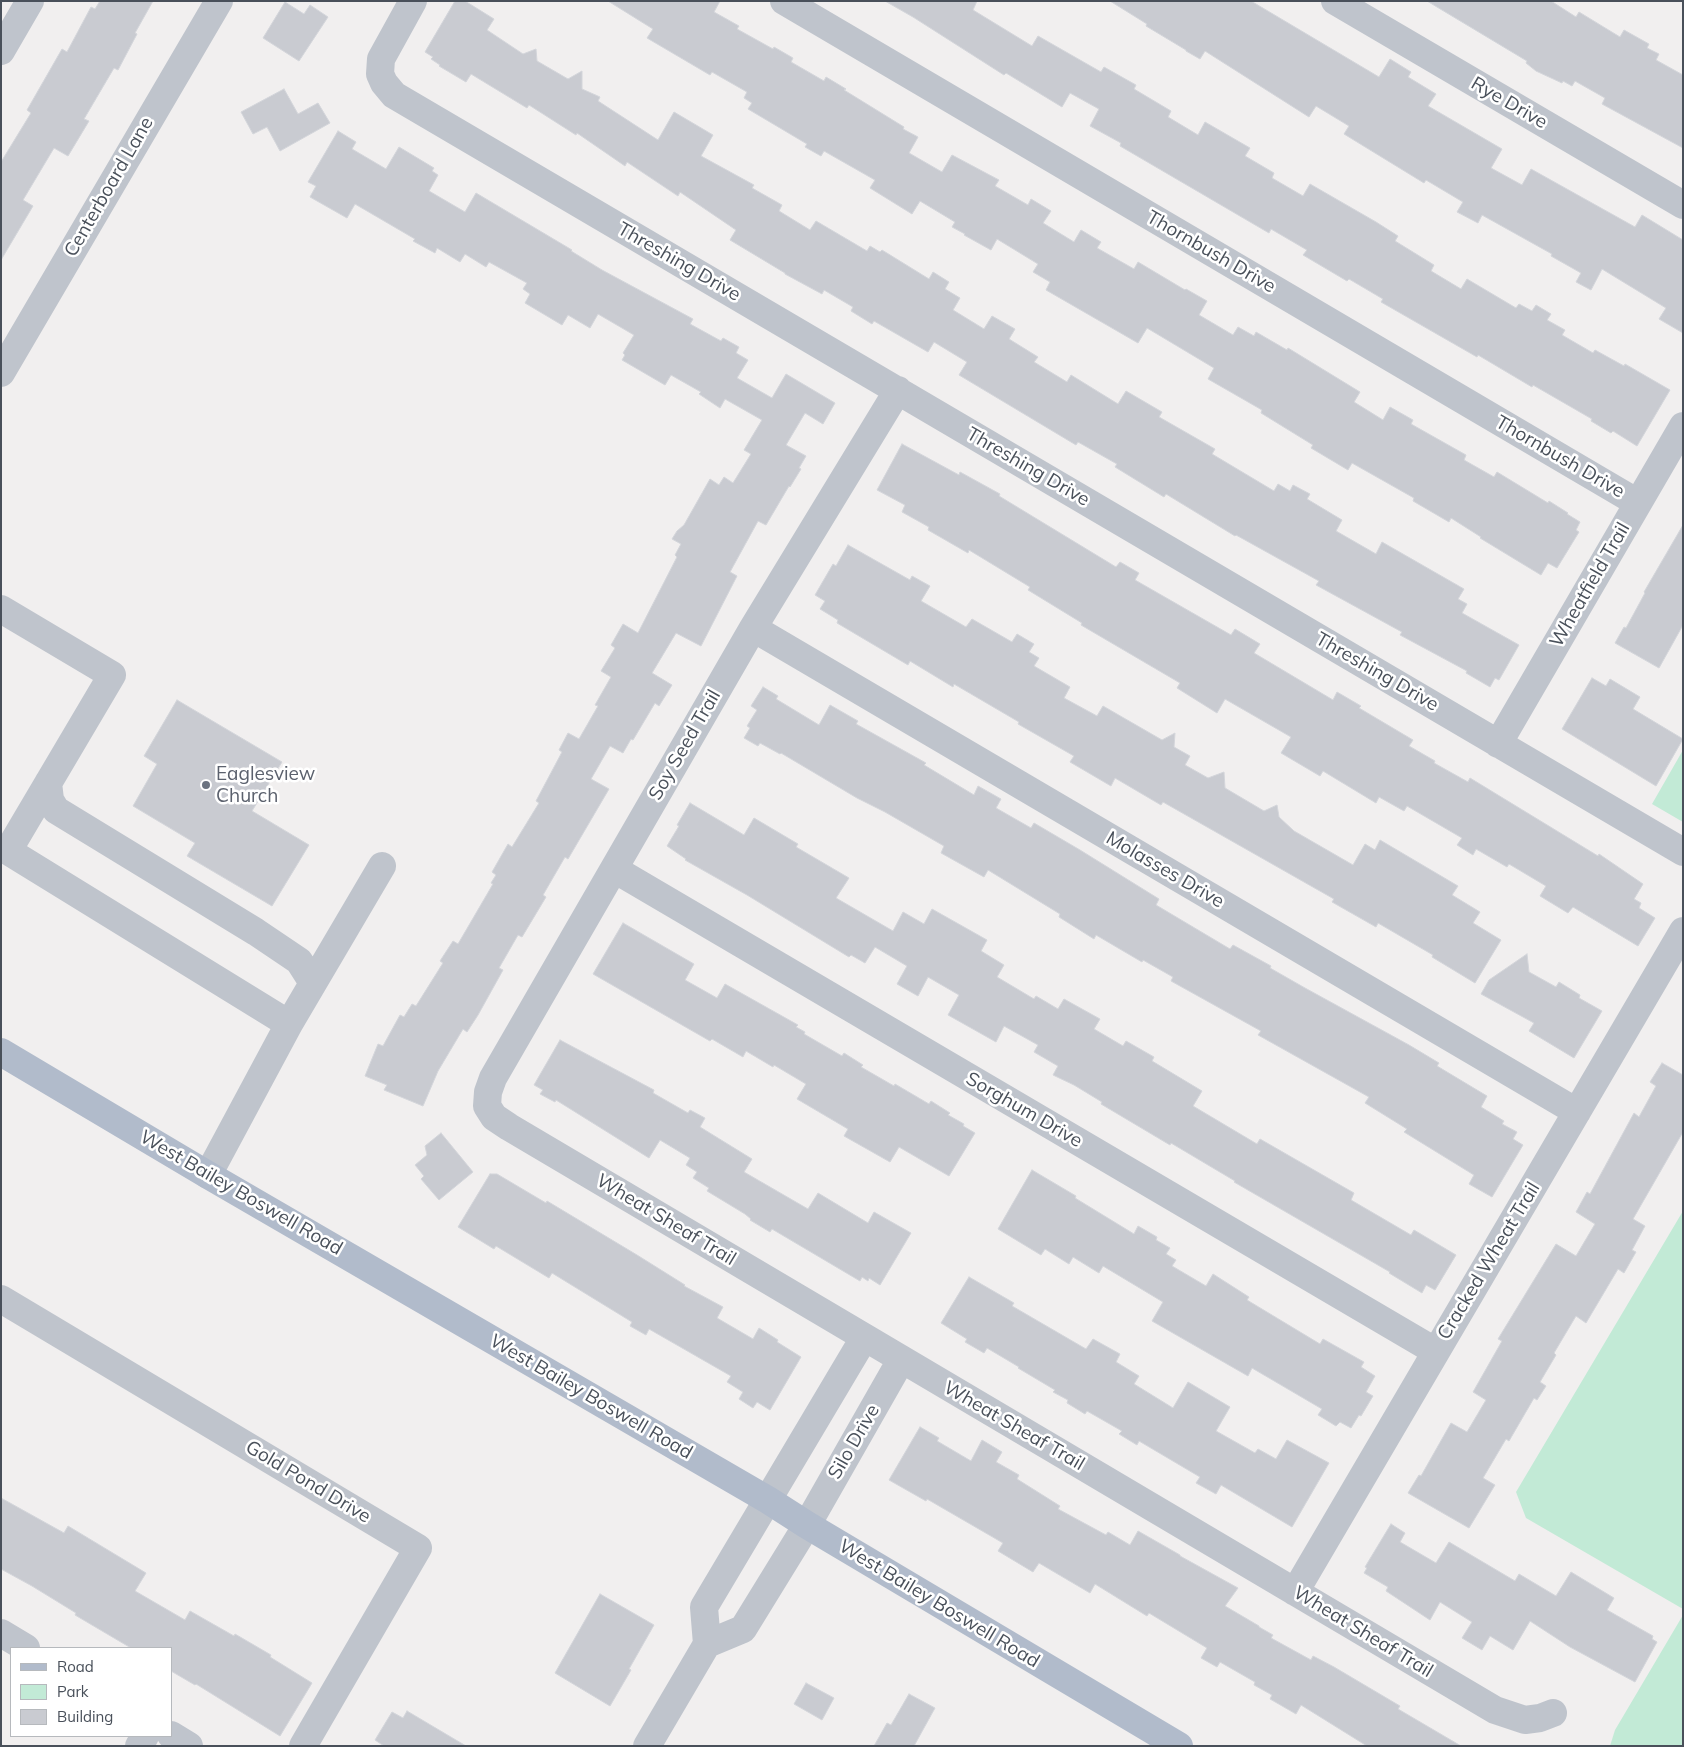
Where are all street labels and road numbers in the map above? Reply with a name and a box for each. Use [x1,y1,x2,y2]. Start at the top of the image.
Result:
street label: Rye Drive [1467,72,1551,134]
street label: Centerboard Lane [60,113,158,261]
street label: Thornbush Drive [1142,206,1280,298]
street label: Threshing Drive [613,218,745,306]
street label: Thornbush Drive [1491,411,1629,503]
street label: Threshing Drive [962,423,1094,511]
street label: Wheatfield Trail [1545,519,1635,651]
street label: Threshing Drive [1311,628,1443,716]
street label: Soy Seed Trail [644,686,726,804]
street label: Molasses Drive [1102,827,1228,913]
street label: Sorghum Drive [962,1067,1086,1153]
street label: West Bailey Boswell Road [136,1126,346,1260]
street label: Wheat Sheaf Trail [592,1169,740,1271]
street label: Cracked Wheat Trail [1433,1178,1545,1344]
street label: West Bailey Boswell Road [486,1330,696,1464]
street label: Wheat Sheaf Trail [939,1376,1089,1476]
street label: Silo Drive [823,1401,885,1483]
street label: Gold Pond Drive [241,1436,375,1528]
street label: West Bailey Boswell Road [834,1535,1044,1673]
street label: Wheat Sheaf Trail [1289,1581,1437,1683]

